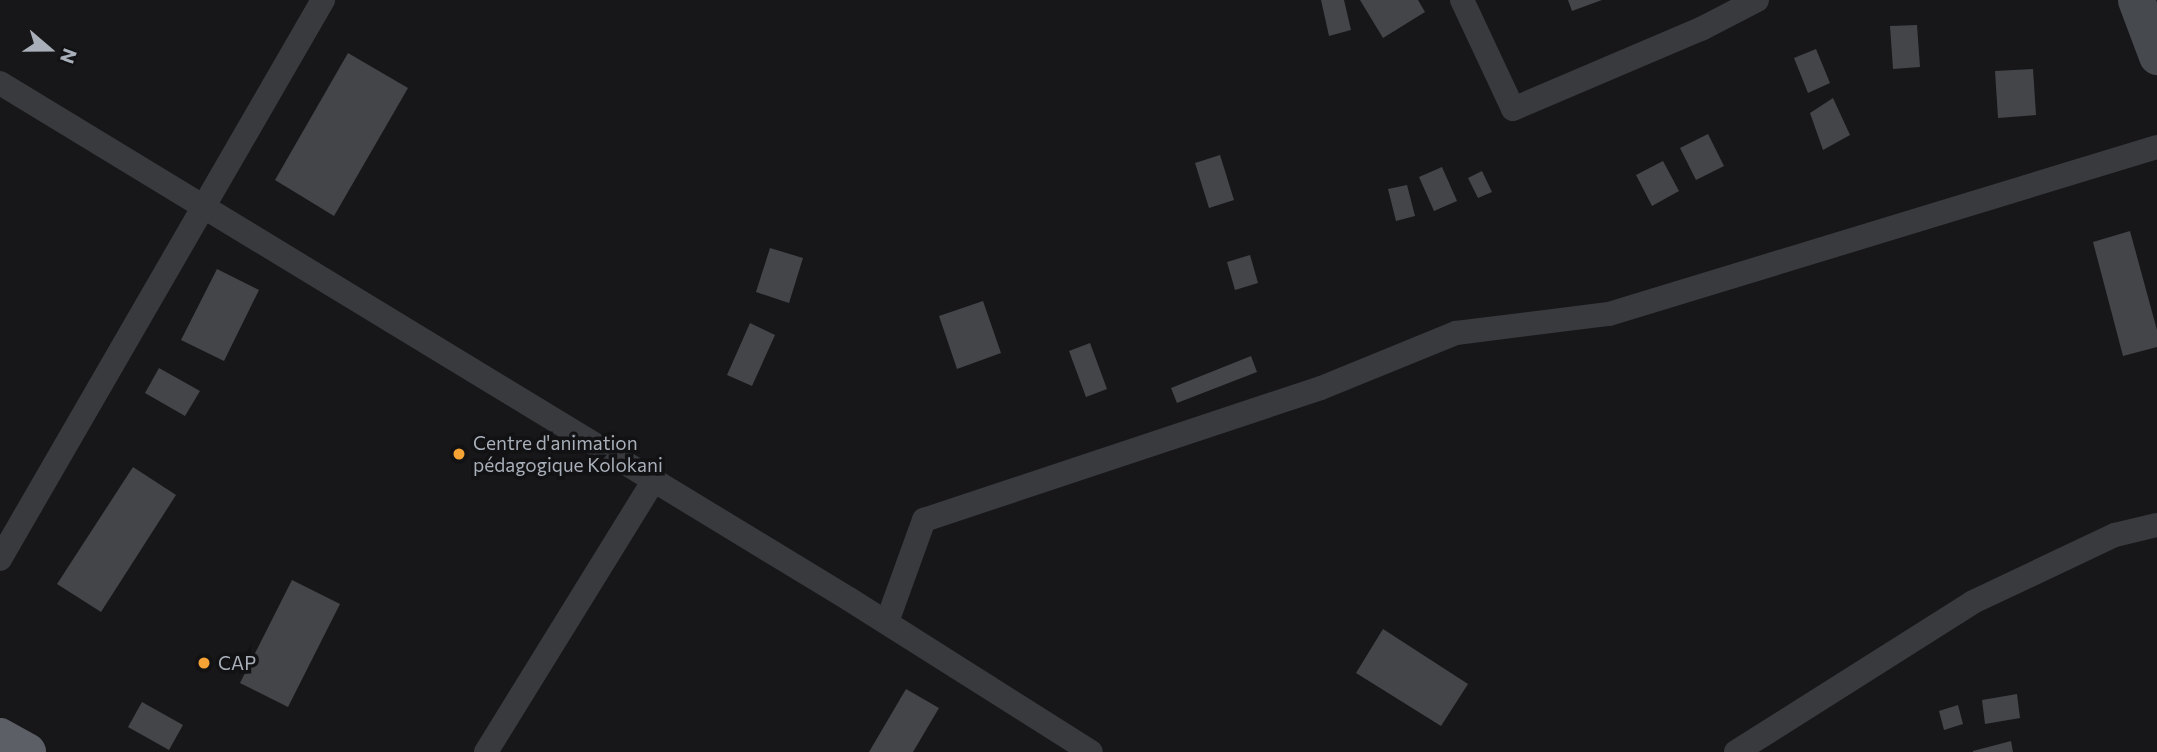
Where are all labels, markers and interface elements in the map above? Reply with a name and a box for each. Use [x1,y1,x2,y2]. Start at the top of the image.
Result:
north arrow [14,14,84,84]
text: N [56,46,82,67]
place label: Centre d'animation pédagogique Kolokani [473,432,663,476]
marker: Centre d'animation pédagogique Kolokani [451,446,467,462]
place label: CAP [218,652,256,674]
marker: CAP [196,655,212,671]

